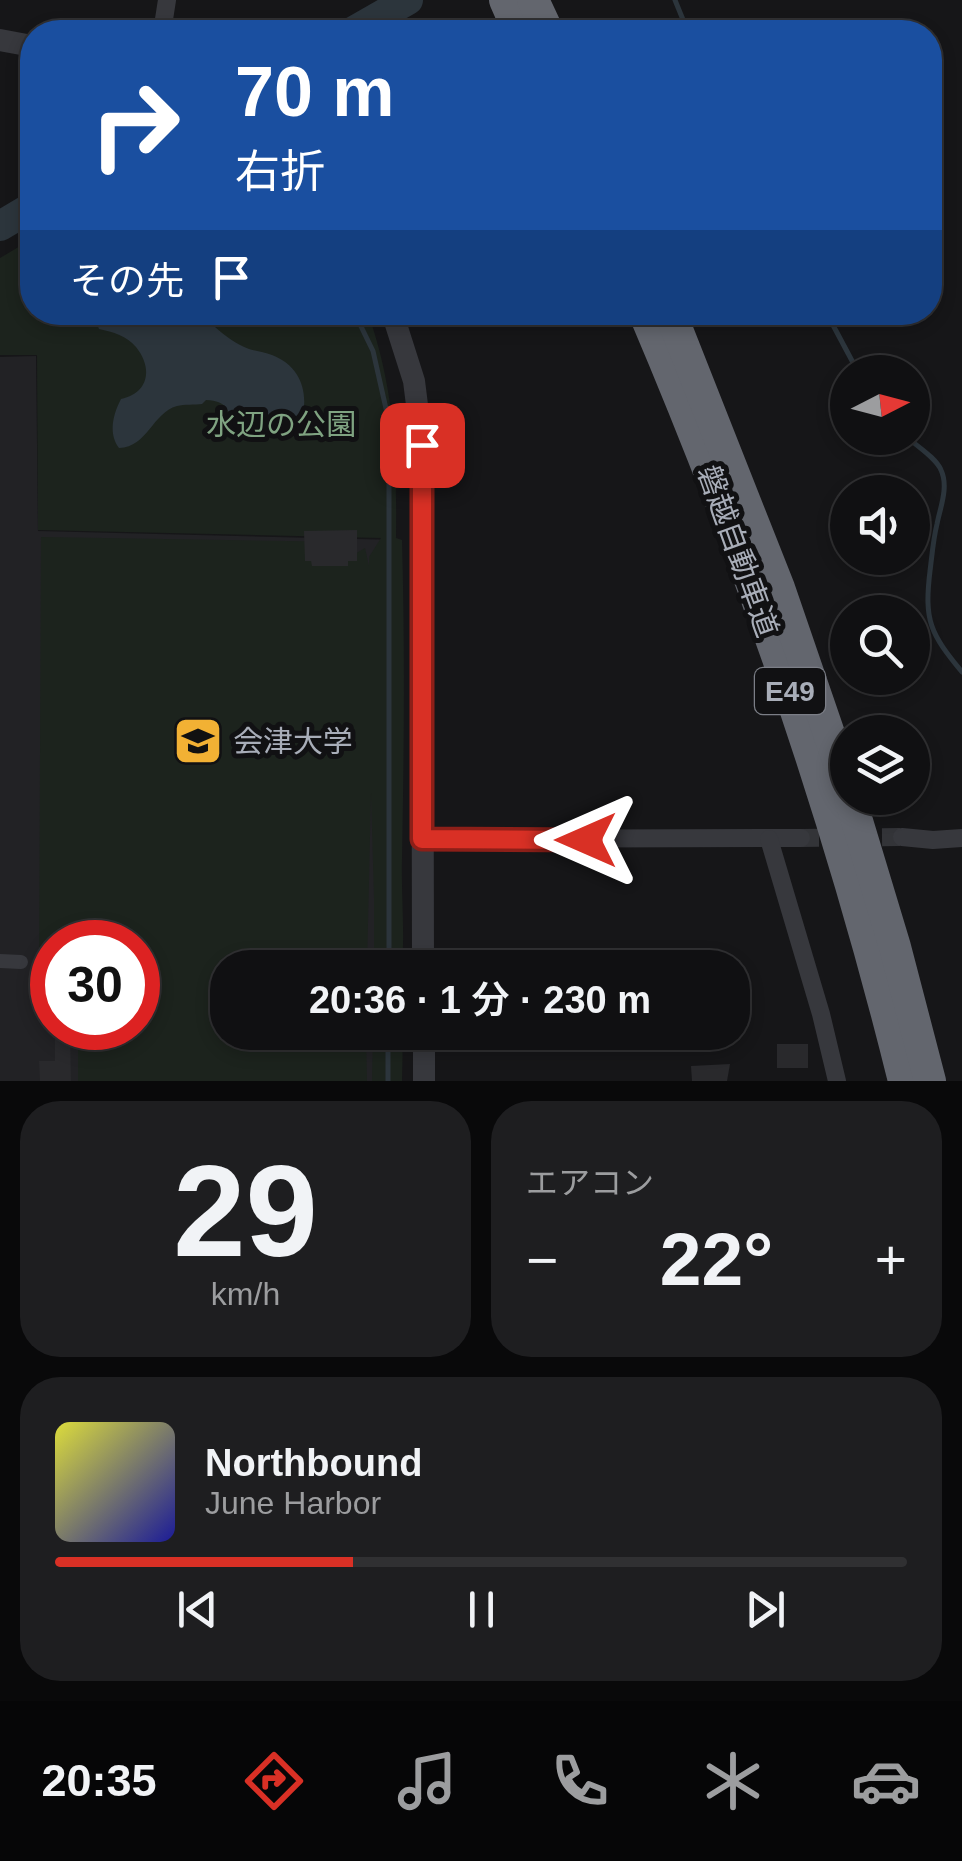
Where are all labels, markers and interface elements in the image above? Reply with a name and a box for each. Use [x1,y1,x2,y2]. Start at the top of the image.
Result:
text: 70 m [235,53,395,131]
icon: right [70,60,200,190]
text: 右折 [235,146,325,197]
icon: arrive [204,250,259,305]
text: その先 [70,260,184,302]
north arrow [830,355,930,455]
map controls [830,355,930,815]
pin [380,403,465,488]
park label: 水辺の公園 [206,408,356,441]
icon: arrive [395,418,450,473]
street label: 磐越自動車道 [692,461,784,641]
button: sound [830,475,930,575]
button: search [830,595,930,695]
road number: E49 [755,668,825,714]
school or university icon: 会津大学 [172,715,224,767]
button: layers [830,715,930,815]
place label: 会津大学 [233,725,353,758]
position arrow [534,788,638,892]
speed limit sign: 30 [30,920,160,1050]
text: 20:36 · 1 分 · 230 m [309,979,651,1021]
text: 29 [173,1138,318,1284]
text: エアコン [526,1165,654,1201]
text: 22° [660,1217,773,1301]
text: − [526,1229,558,1291]
text: + [875,1229,907,1291]
text: km/h [211,1276,280,1312]
text: Northbound [205,1442,422,1484]
text: June Harbor [205,1485,381,1521]
icon: previous [170,1582,225,1637]
icon: pause [454,1582,509,1637]
icon: next [738,1582,793,1637]
icon: directions [239,1746,309,1816]
icon: music [392,1746,462,1816]
icon: phone [545,1746,615,1816]
icon: climate [698,1746,768,1816]
icon: car [851,1746,921,1816]
text: 20:35 [41,1755,157,1806]

